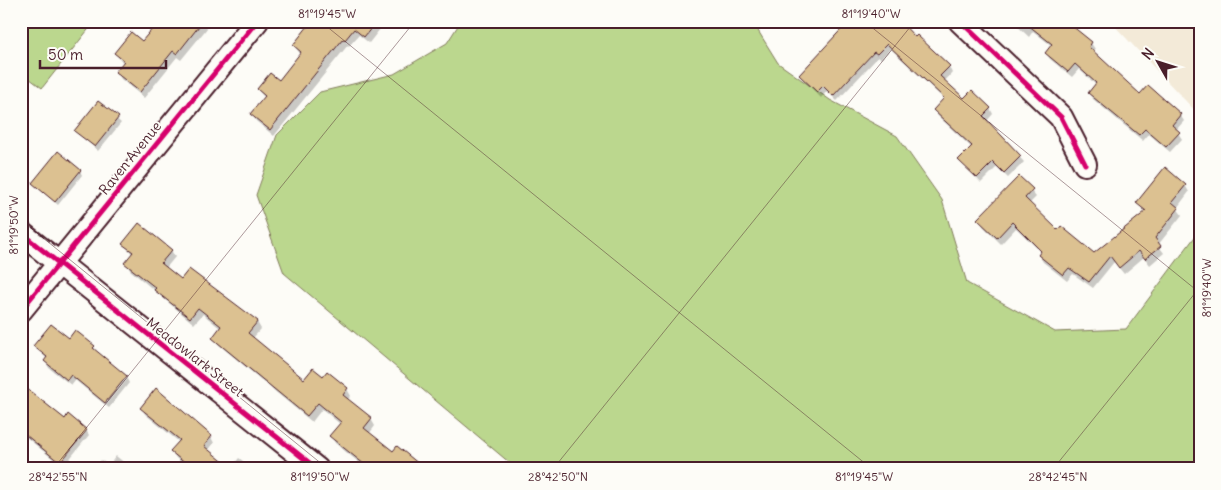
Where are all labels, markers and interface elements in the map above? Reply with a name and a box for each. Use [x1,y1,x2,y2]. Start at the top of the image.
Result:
text: 81°19'45"W [298,6,356,21]
text: 81°19'40"W [841,6,901,21]
scale bar [40,38,166,70]
north arrow [1134,38,1184,88]
text: N [1138,44,1158,63]
text: 50 m [48,45,83,64]
street label: Raven Avenue [95,118,165,198]
text: 81°19'50"W [6,195,21,255]
text: 81°19'40"W [1199,258,1214,318]
street label: Meadowlark Street [143,313,247,401]
text: 28°42'55"N [28,469,88,484]
text: 81°19'50"W [290,469,350,484]
text: 28°42'50"N [528,469,588,484]
text: 81°19'45"W [835,469,893,484]
text: 28°42'45"N [1029,469,1087,484]

